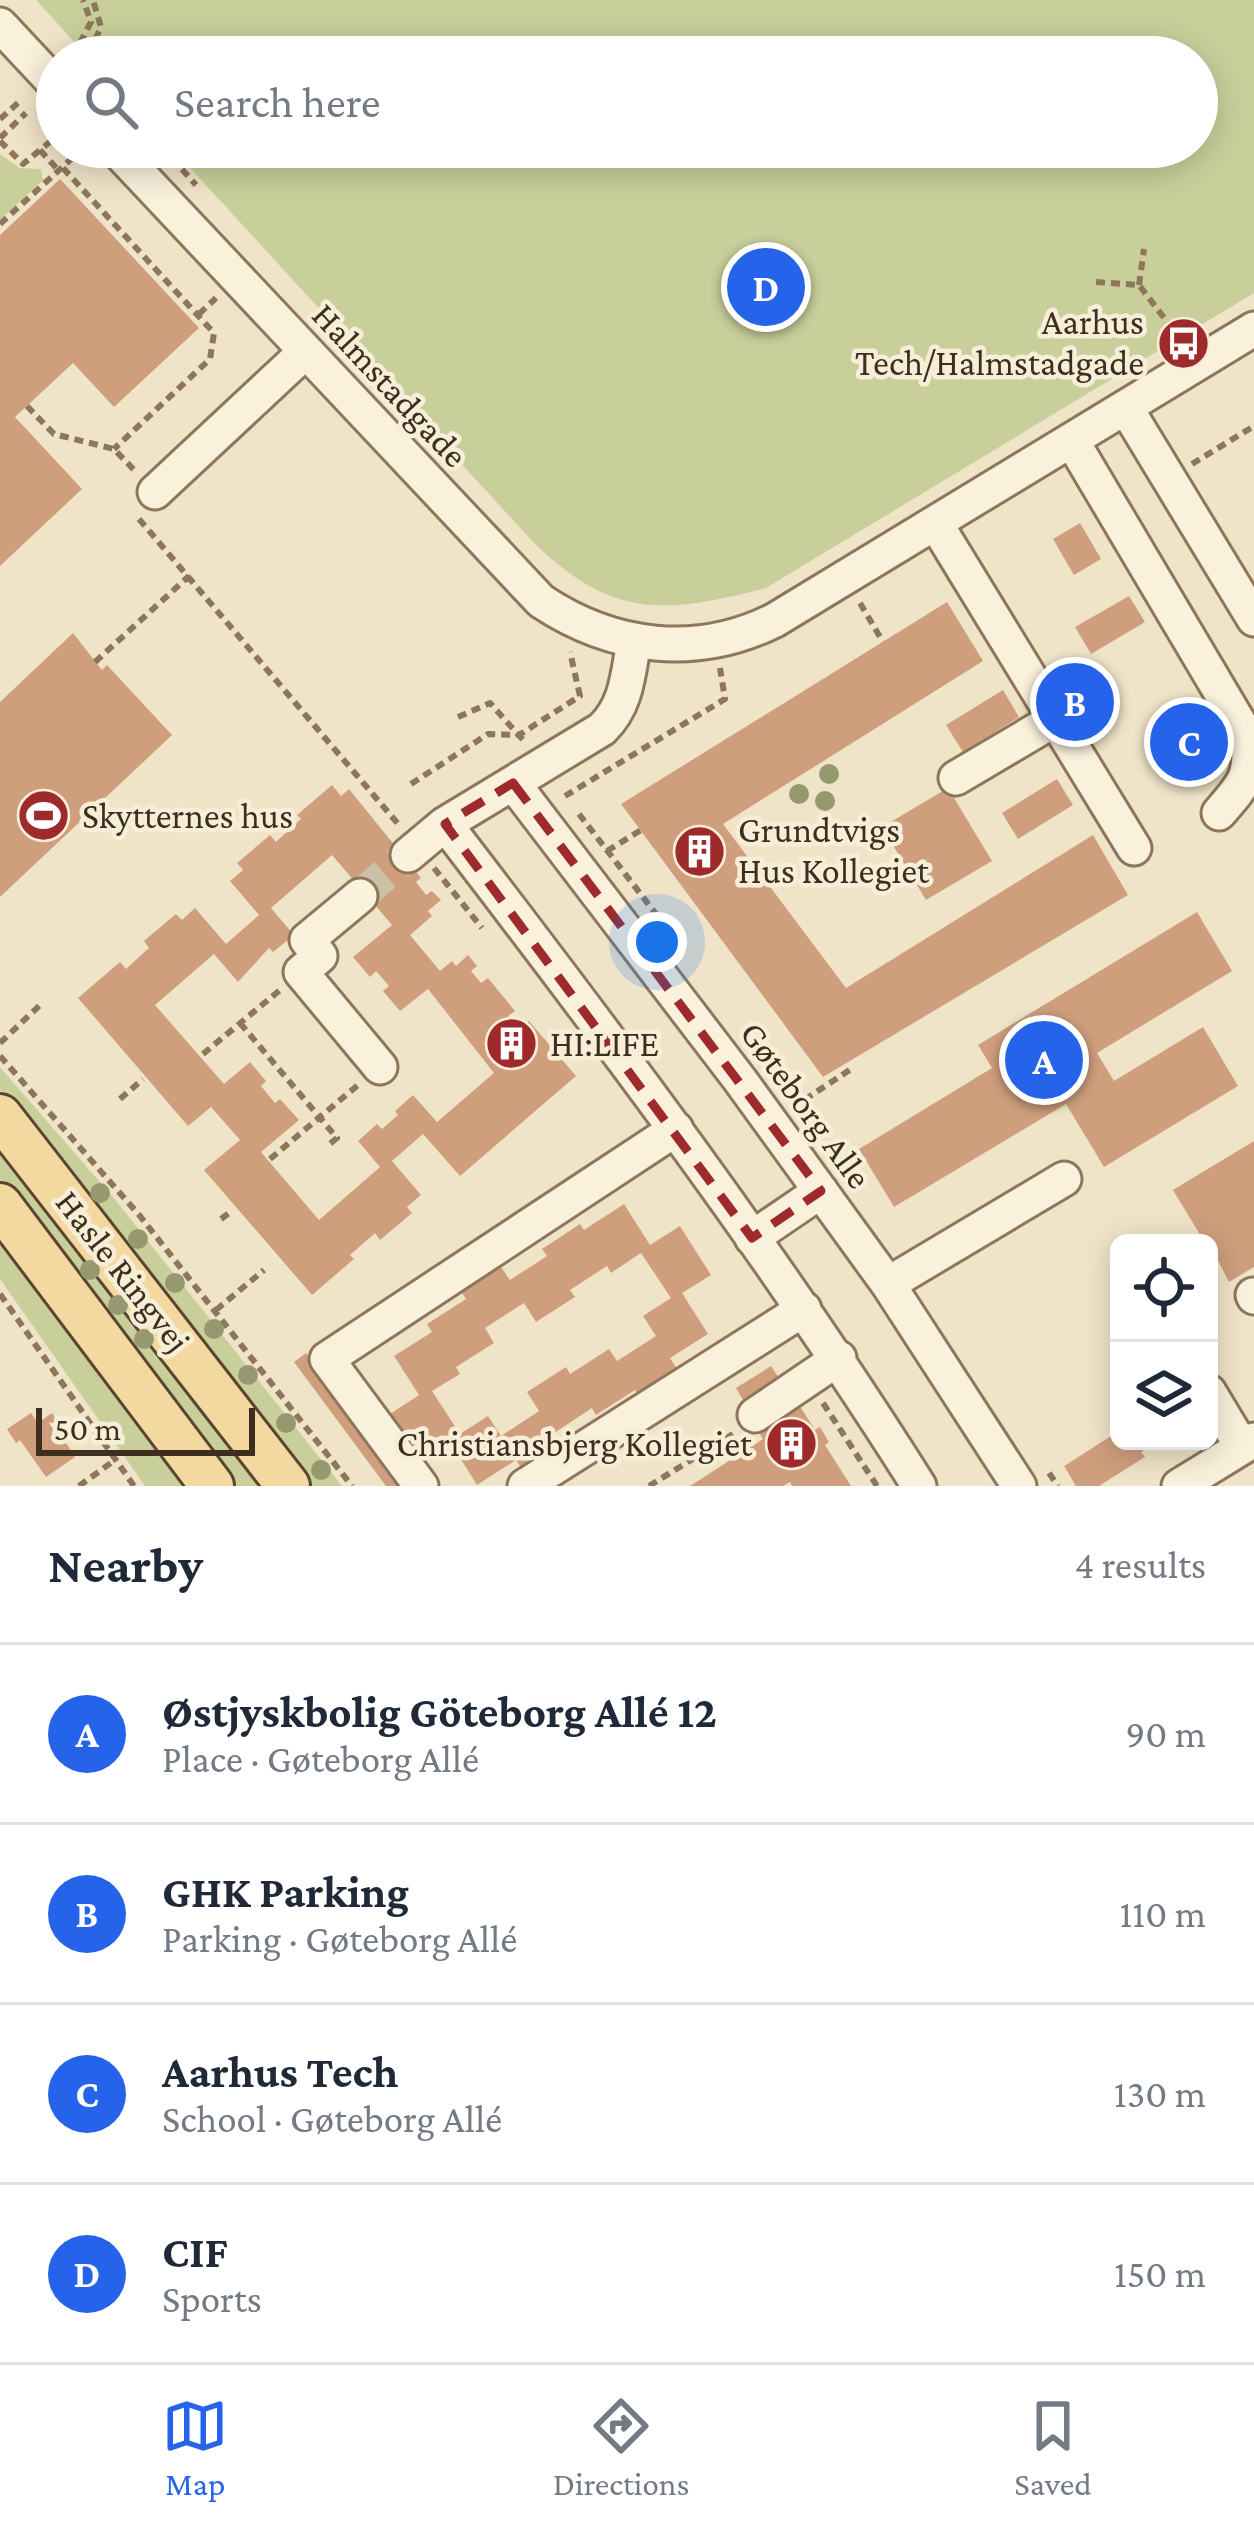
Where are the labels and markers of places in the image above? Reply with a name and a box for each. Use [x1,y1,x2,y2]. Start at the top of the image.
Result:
pin: D [727,242,805,332]
place label: Aarhus Tech/Halmstadgade [855,302,1144,383]
bus stop icon: Aarhus Tech/Halmstadgade [1155,315,1211,371]
pin: B [1036,657,1114,747]
pin: C [1150,697,1228,787]
sports icon: Skytternes hus [15,788,71,844]
place label: Skytternes hus [82,796,293,836]
place label: Grundtvigs Hus Kollegiet [738,810,930,891]
building icon: Grundtvigs Hus Kollegiet [671,823,727,879]
pin: A [1005,1015,1083,1105]
building icon: HI:LIFE [483,1016,539,1072]
place label: HI:LIFE [550,1024,659,1064]
building icon: Christiansbjerg Kollegiet [763,1416,819,1472]
place label: Christiansbjerg Kollegiet [397,1424,753,1464]

